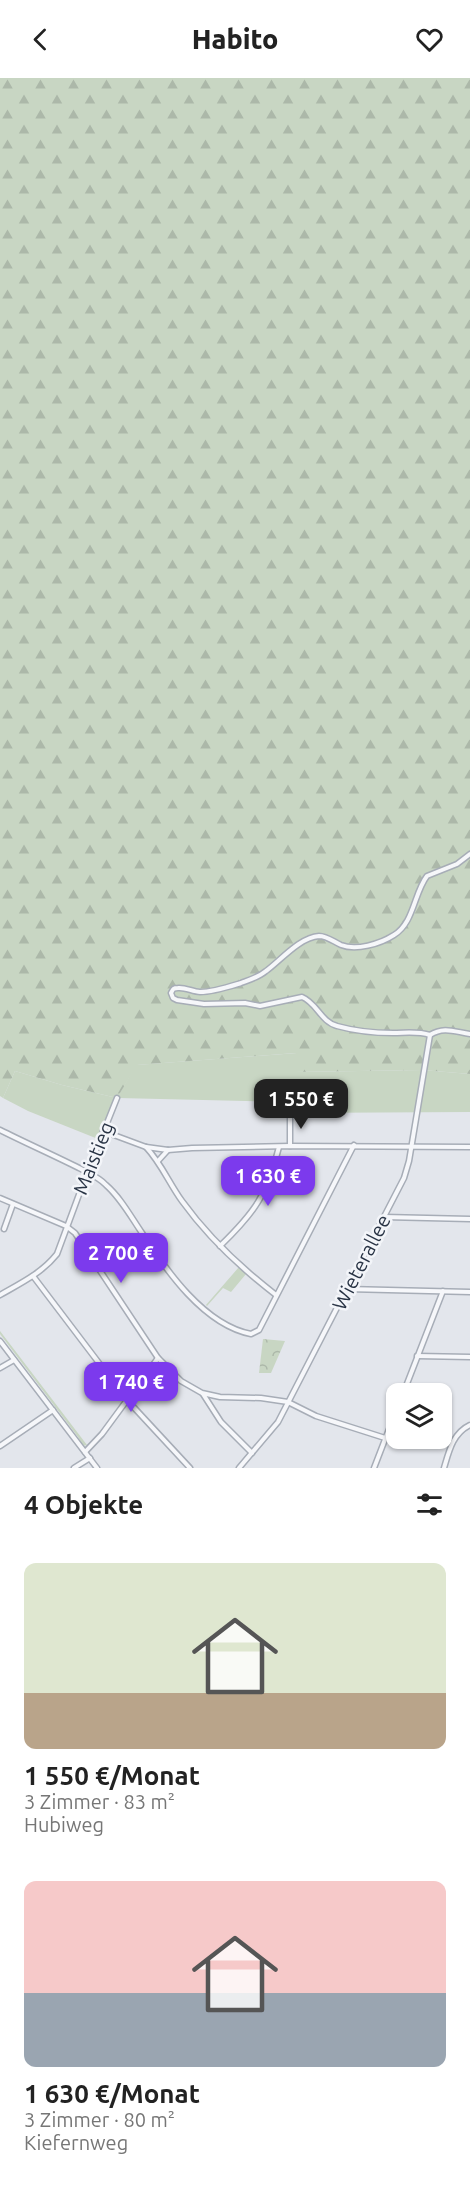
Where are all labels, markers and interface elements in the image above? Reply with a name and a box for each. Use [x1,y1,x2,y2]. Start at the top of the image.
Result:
icon: back [24,23,57,56]
icon: heart [413,23,446,56]
text: Habito [192,24,278,54]
pin: 1 550 € [246,1079,356,1130]
text: 1 550 € [268,1087,334,1110]
street label: Maistieg [68,1118,118,1198]
pin: 1 630 € [213,1156,323,1207]
text: 1 630 € [235,1164,301,1187]
street label: Wieterallee [327,1210,395,1314]
pin: 2 700 € [66,1233,176,1284]
text: 2 700 € [88,1241,154,1264]
pin: 1 740 € [76,1362,186,1413]
text: 1 740 € [98,1370,164,1393]
map controls [386,1383,452,1449]
button: layers [386,1383,452,1449]
icon: filters [413,1488,446,1521]
text: 4 Objekte [24,1490,143,1519]
icon: home [181,1602,289,1710]
text: 1 550 €/Monat [24,1761,200,1790]
text: 3 Zimmer · 83 m² [24,1790,175,1813]
text: Hubiweg [24,1813,104,1836]
icon: home [181,1920,289,2028]
text: 1 630 €/Monat [24,2079,200,2108]
text: 3 Zimmer · 80 m² [24,2108,175,2131]
text: Kiefernweg [24,2131,128,2154]

